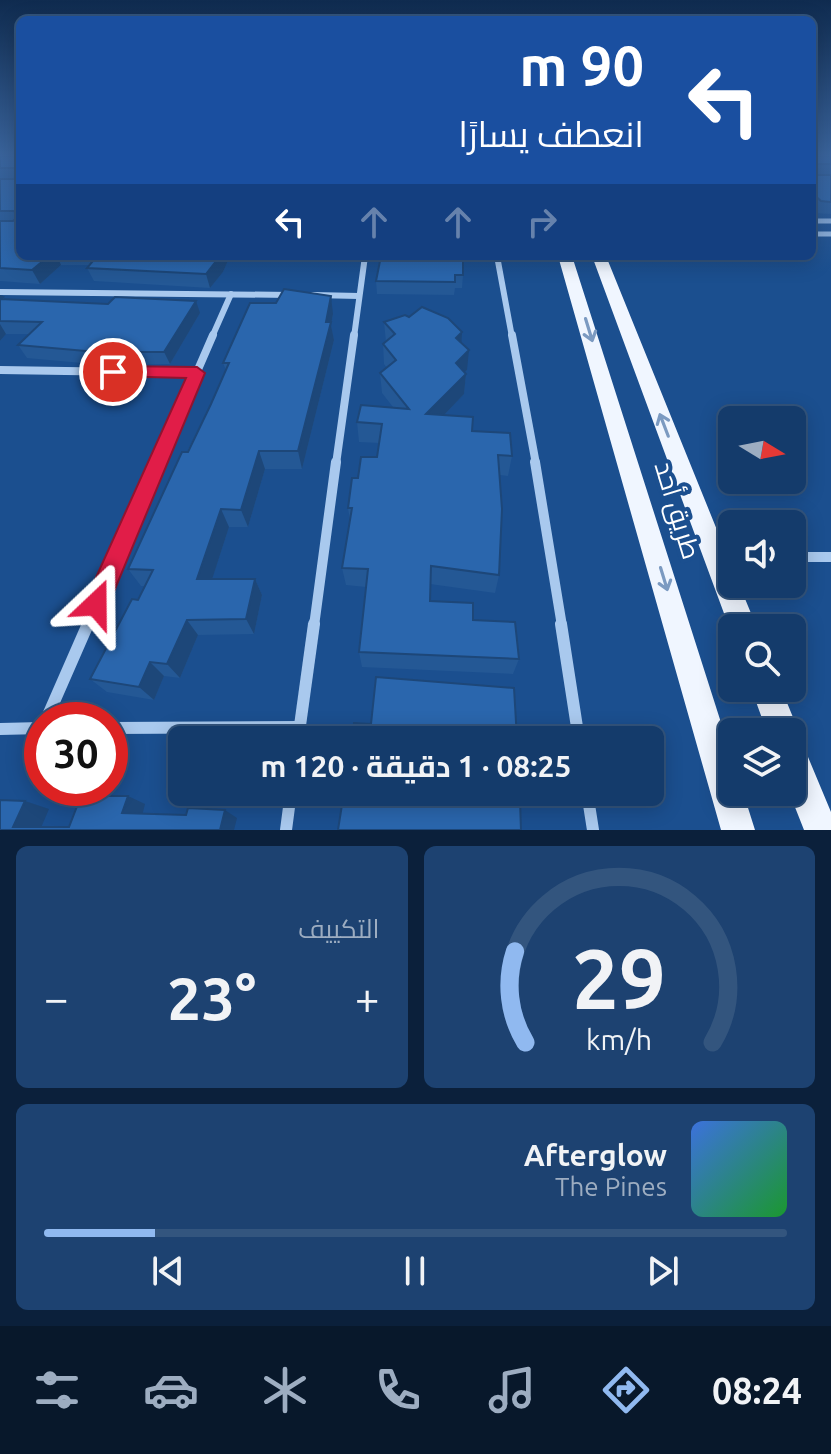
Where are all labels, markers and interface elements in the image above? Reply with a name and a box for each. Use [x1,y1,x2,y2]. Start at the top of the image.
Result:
text: 90 m [519,34,644,97]
icon: left [672,48,776,152]
text: انعطف يسارًا [458,113,644,154]
icon: left [268,200,312,244]
icon: ahead [352,200,396,244]
icon: ahead [436,200,480,244]
icon: right [520,200,564,244]
one-way arrow [583,317,597,342]
pin [79,338,147,406]
icon: arrive [91,350,135,394]
north arrow [718,406,806,494]
map controls [718,406,806,806]
one-way arrow [656,413,670,438]
street label: طريق أحد [647,457,709,563]
button: sound [718,510,806,598]
position arrow [54,562,138,646]
one-way arrow [657,566,672,592]
button: search [718,614,806,702]
speed limit sign: 30 [24,702,128,806]
button: layers [718,718,806,806]
text: 08:25 · 1 دقيقة · 120 m [261,749,571,783]
text: التكييف [298,914,380,943]
text: 29 [572,931,666,1025]
text: 23° [167,964,256,1031]
text: − [44,973,69,1022]
text: + [355,973,380,1022]
text: km/h [586,1023,652,1055]
text: Afterglow [524,1138,667,1172]
text: The Pines [555,1172,667,1201]
icon: previous [146,1249,190,1293]
icon: pause [393,1249,437,1293]
icon: next [641,1249,685,1293]
icon: filters [29,1362,85,1418]
icon: car [143,1362,199,1418]
icon: climate [257,1362,313,1418]
icon: phone [370,1362,426,1418]
icon: music [484,1362,540,1418]
icon: directions [598,1362,654,1418]
text: 08:24 [712,1370,802,1411]

